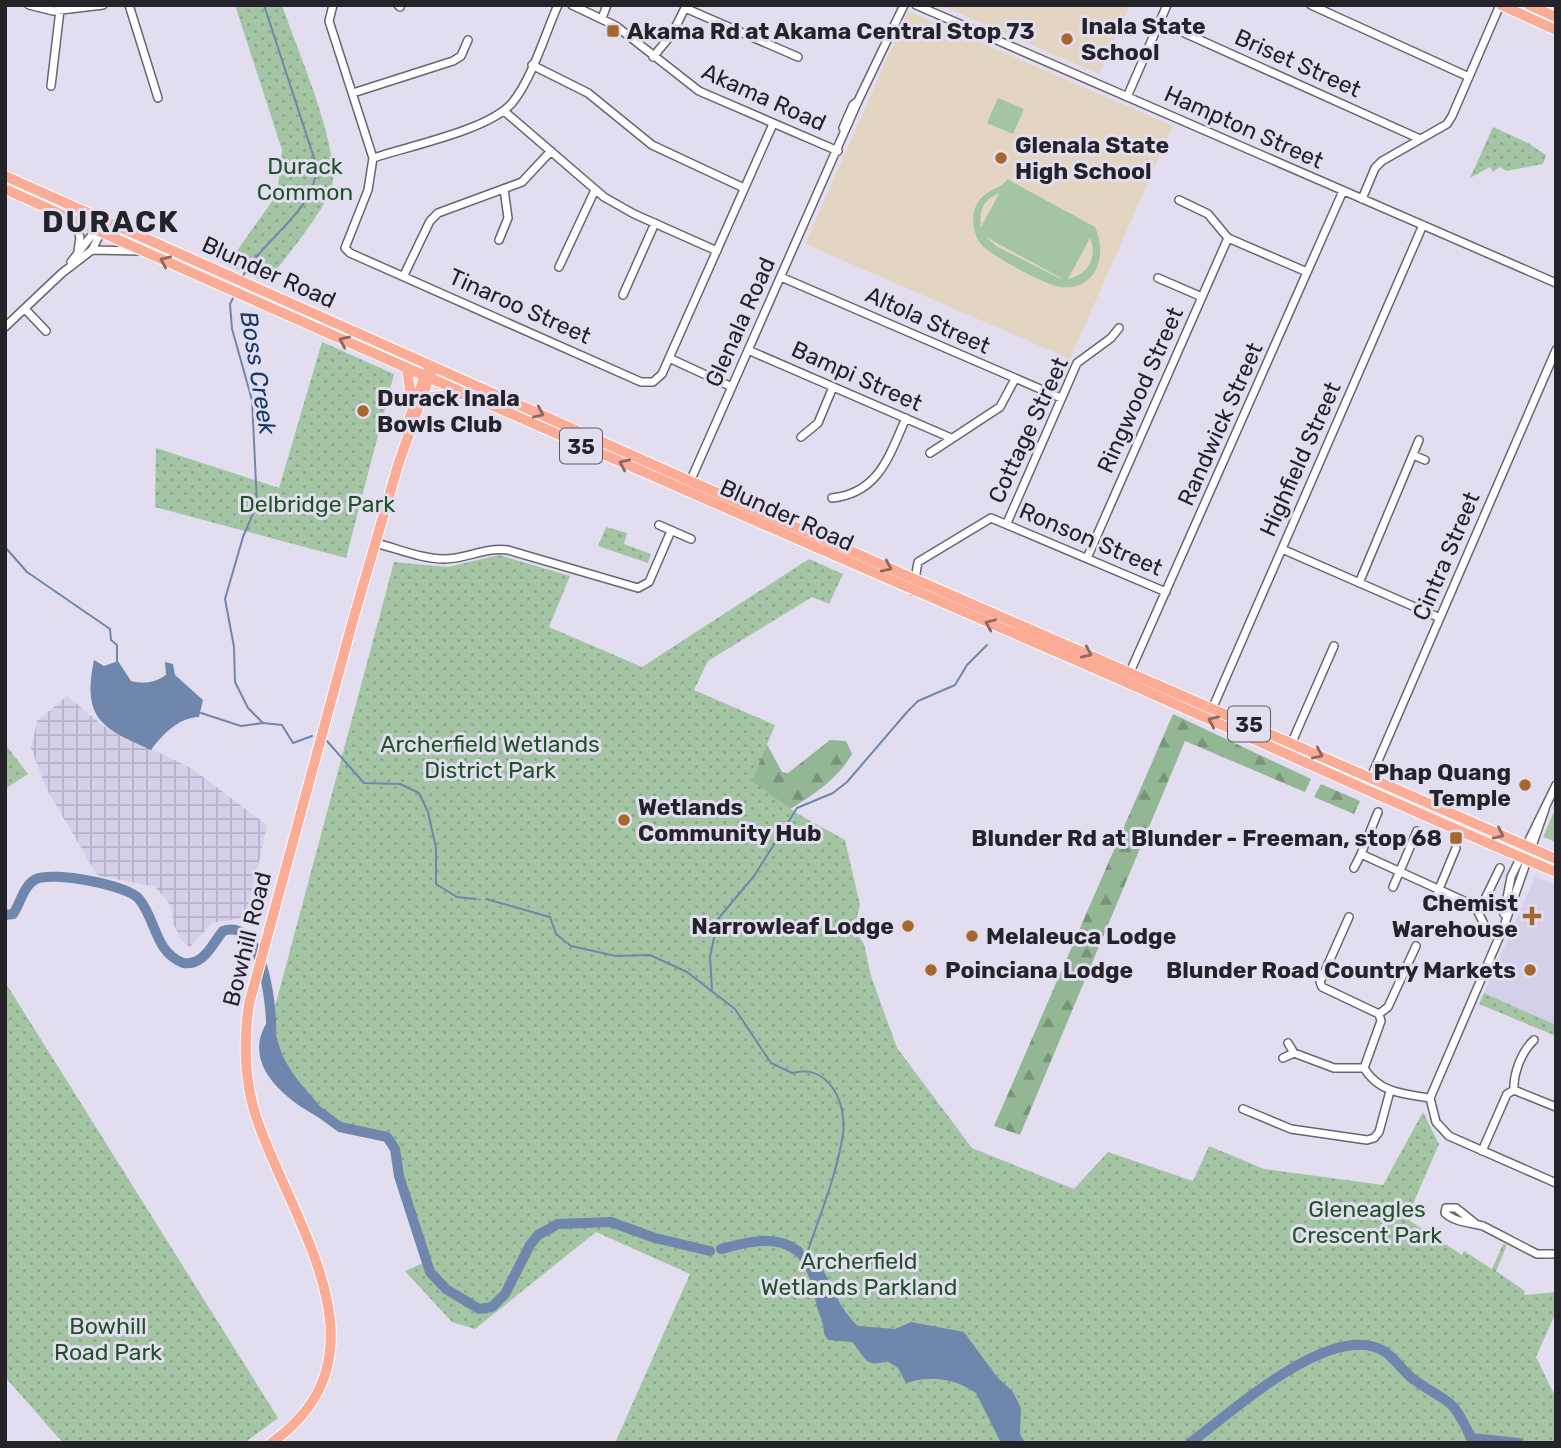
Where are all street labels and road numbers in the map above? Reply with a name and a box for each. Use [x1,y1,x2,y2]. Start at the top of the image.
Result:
street label: Briset Street [1230,23,1366,103]
street label: Akama Road [698,57,830,137]
street label: Hampton Street [1160,79,1328,175]
street label: Blunder Road [198,230,340,314]
street label: Glenala Road [699,253,781,391]
street label: Tinaroo Street [445,262,595,350]
street label: Altola Street [861,280,995,360]
street label: Ringwood Street [1091,303,1189,477]
street label: Bampi Street [787,335,927,417]
street label: Randwick Street [1171,338,1269,510]
street label: Cottage Street [982,353,1074,507]
street label: Highfield Street [1253,377,1347,541]
road number: 35 [560,428,602,464]
street label: Blunder Road [716,473,858,557]
street label: Cintra Street [1406,487,1486,625]
street label: Ronson Street [1015,496,1167,582]
road number: 35 [1228,706,1270,742]
street label: Bowhill Road [217,869,277,1009]

